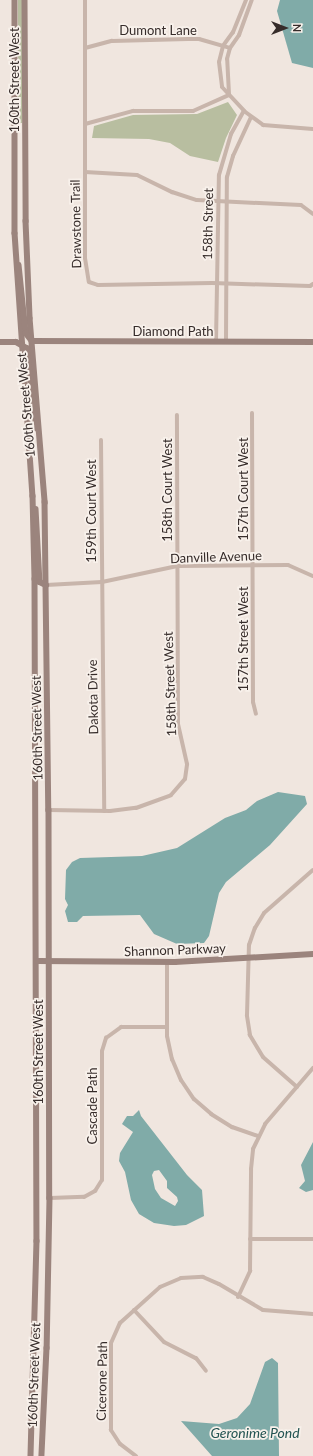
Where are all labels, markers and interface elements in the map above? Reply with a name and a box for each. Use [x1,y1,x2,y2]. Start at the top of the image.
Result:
north arrow [265,8,305,48]
street label: Dumont Lane [119,22,197,38]
text: N [291,24,304,32]
street label: 160th Street West [6,27,22,133]
street label: Drawstone Trail [67,179,85,269]
street label: 158th Street [200,188,216,260]
street label: Diamond Path [132,323,214,339]
street label: 160th Street West [14,352,38,458]
street label: 157th Court West [235,437,251,541]
street label: 158th Court West [159,438,175,542]
street label: 159th Court West [83,459,99,563]
street label: Danville Avenue [170,548,262,566]
street label: 157th Street West [235,586,251,692]
street label: 158th Street West [160,631,180,737]
street label: Dakota Drive [85,659,101,735]
street label: 160th Street West [28,675,46,781]
street label: Shannon Parkway [124,940,226,960]
street label: 160th Street West [30,999,46,1105]
street label: Cascade Path [84,1068,100,1144]
street label: 160th Street West [24,1322,44,1428]
street label: Cicerone Path [94,1341,110,1421]
water label: Geronime Pond [210,1425,300,1441]

